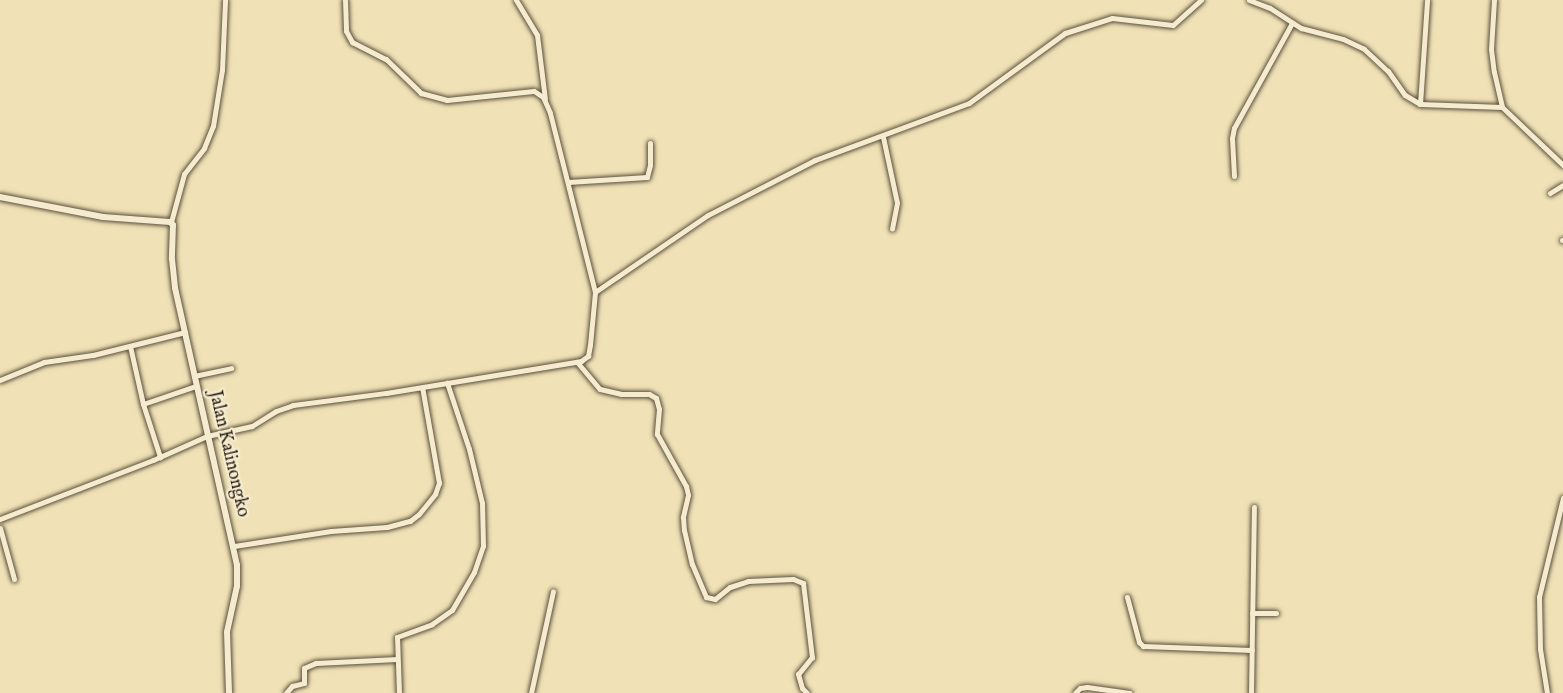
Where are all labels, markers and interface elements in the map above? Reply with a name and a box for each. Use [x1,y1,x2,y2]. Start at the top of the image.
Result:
street label: Jalan Kalinongko [203,389,253,519]

